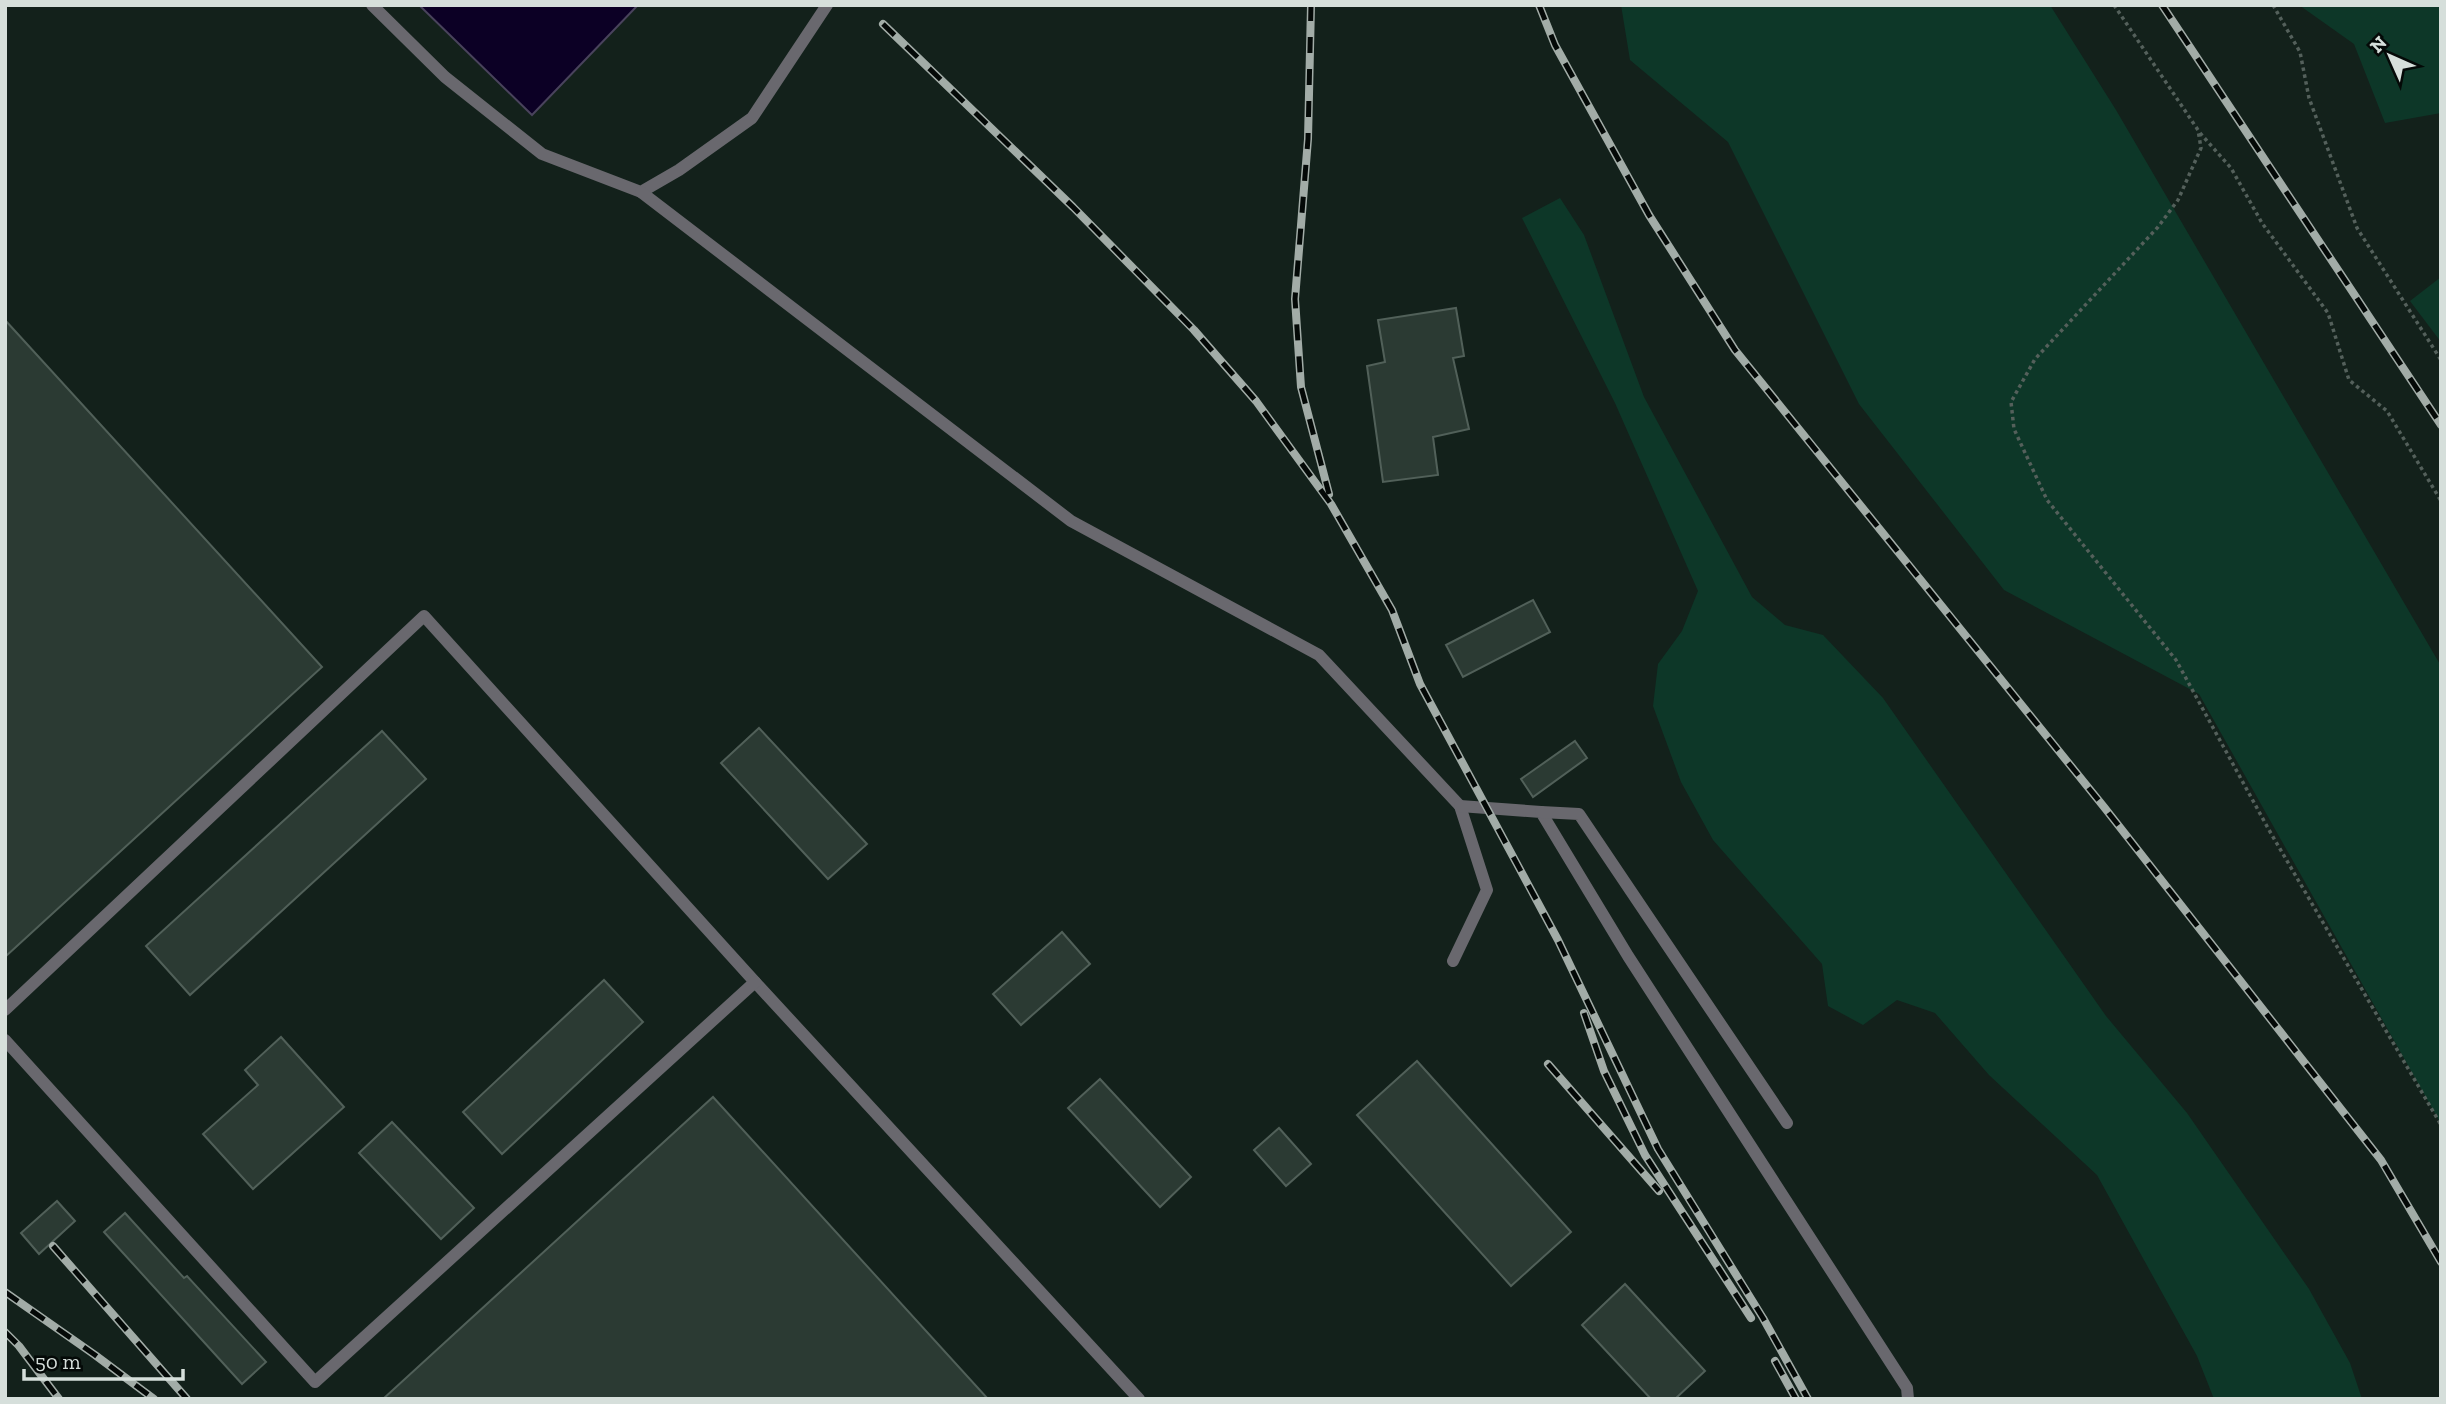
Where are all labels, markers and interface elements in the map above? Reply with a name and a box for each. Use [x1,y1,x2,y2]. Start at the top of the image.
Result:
north arrow [2355,21,2425,91]
text: N [2365,31,2392,58]
scale bar [24,1338,184,1382]
text: 50 m [35,1349,81,1374]

